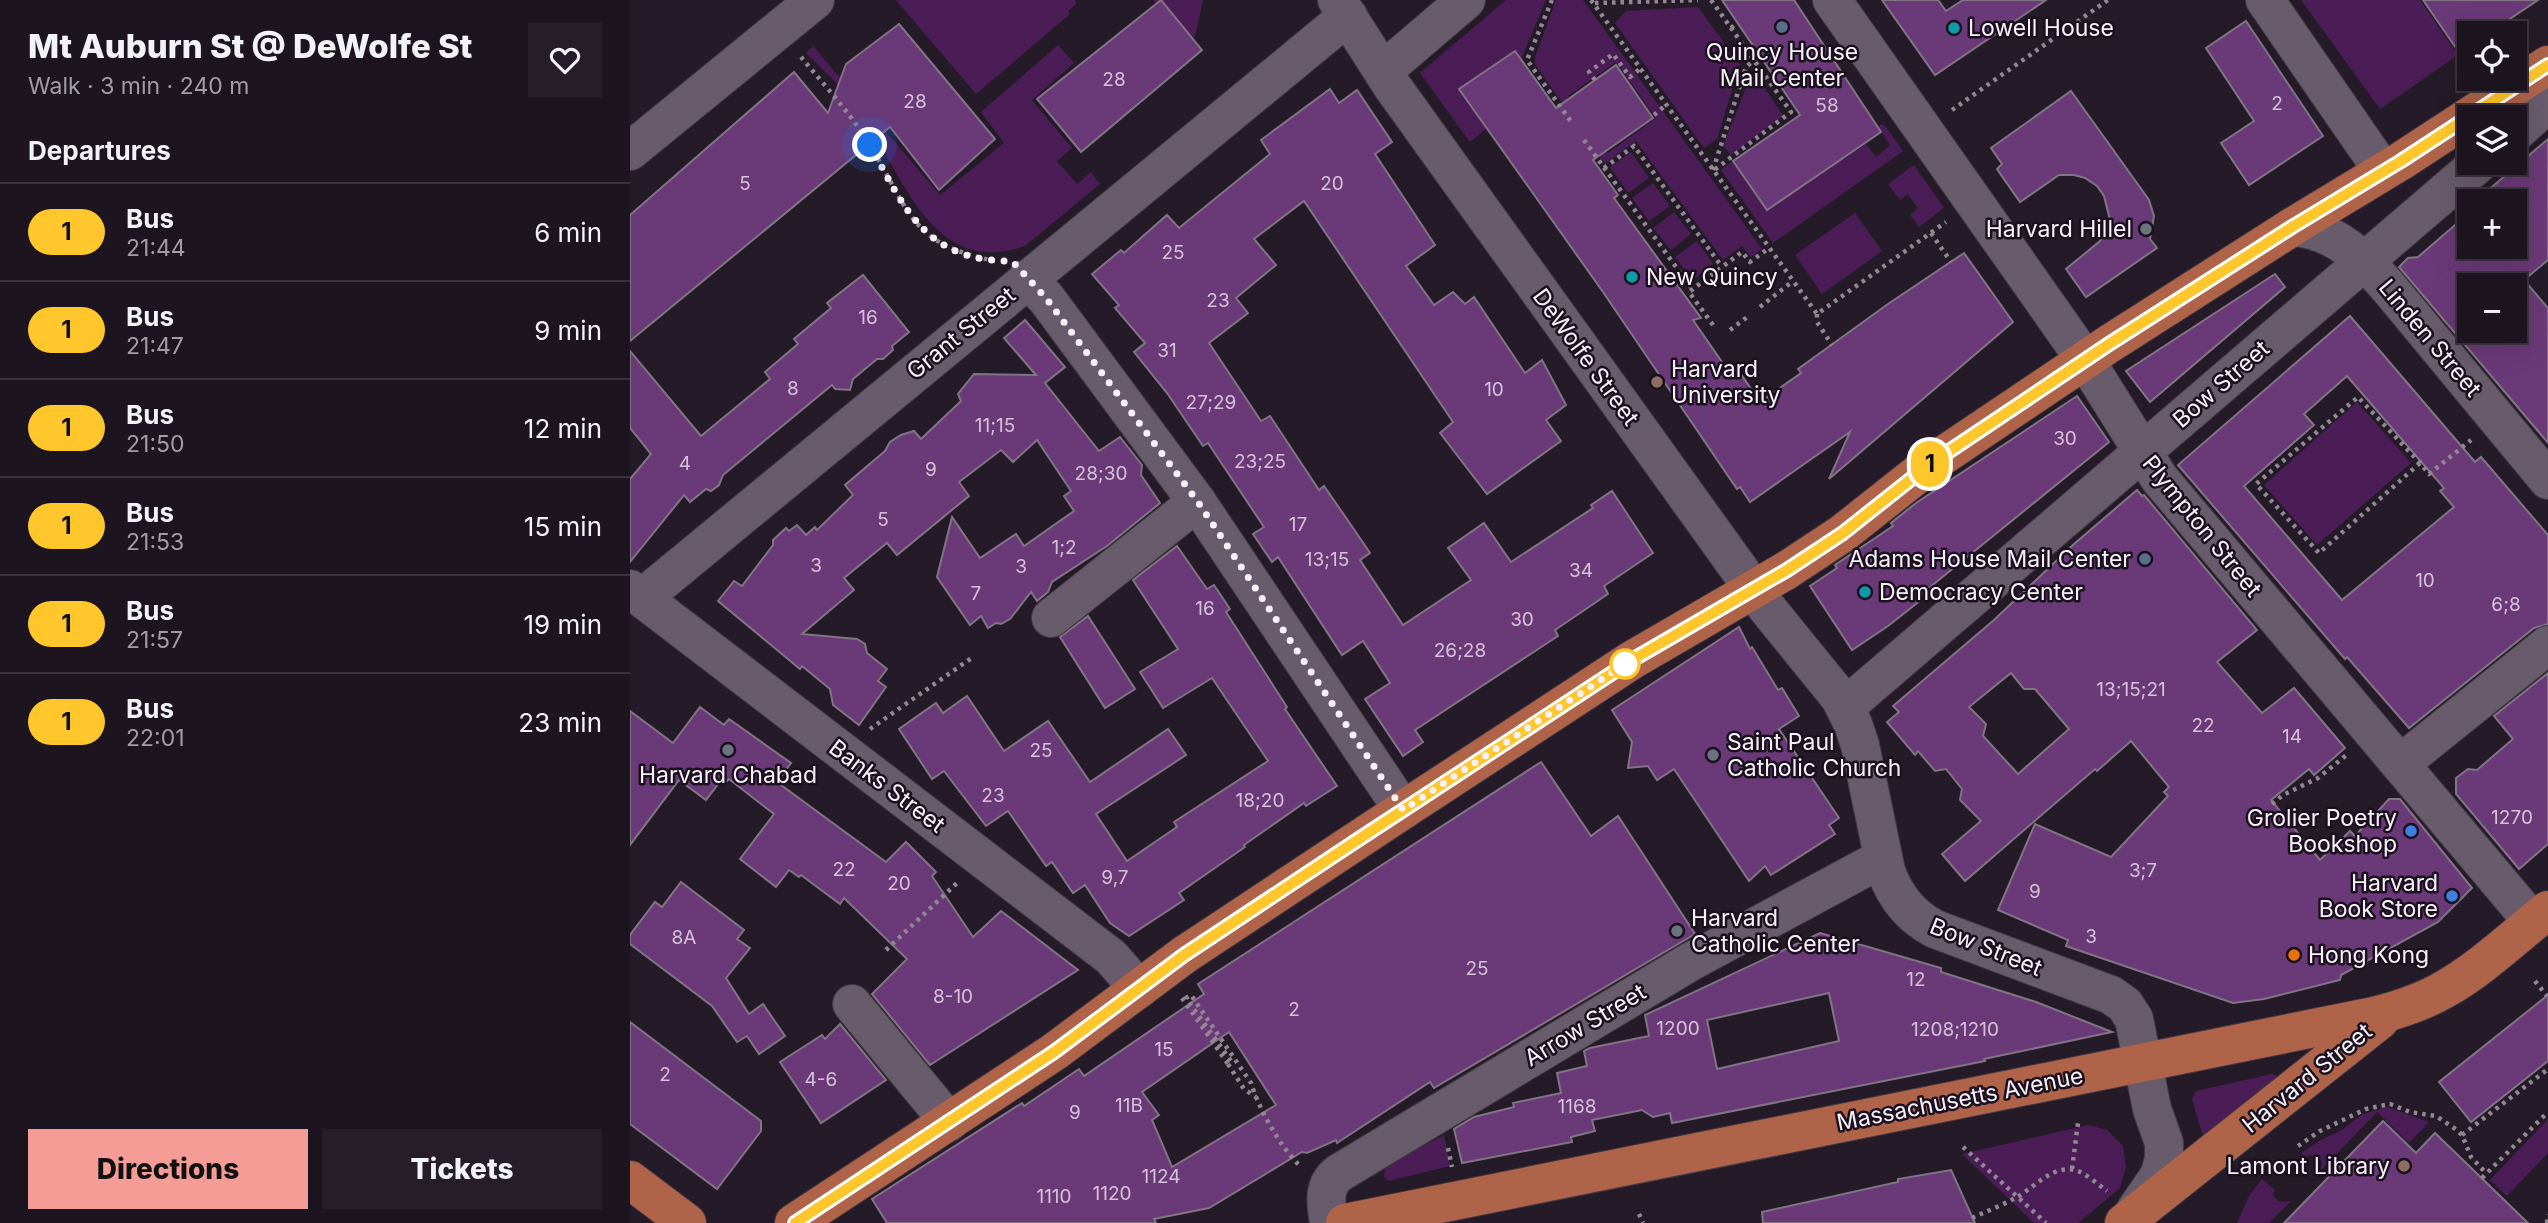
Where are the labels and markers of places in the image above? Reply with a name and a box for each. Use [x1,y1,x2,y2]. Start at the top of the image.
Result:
place label: Lowell House [1968,14,2114,42]
marker: Quincy House Mail Center [1774,19,1790,35]
marker: Lowell House [1946,20,1962,36]
place label: Quincy House Mail Center [1706,38,1858,92]
place label: Harvard Hillel [1986,215,2132,243]
marker: Harvard Hillel [2138,221,2154,237]
place label: New Quincy [1646,263,1778,291]
marker: New Quincy [1624,269,1640,285]
place label: Harvard University [1671,355,1781,409]
marker: Harvard University [1649,374,1665,390]
place label: Adams House Mail Center [1848,545,2131,573]
marker: Adams House Mail Center [2137,551,2153,567]
place label: Democracy Center [1879,578,2083,606]
marker: Democracy Center [1857,584,1873,600]
unlabelled marker [1610,649,1640,679]
place label: Saint Paul Catholic Church [1727,728,1901,782]
marker: Harvard Chabad [720,742,736,758]
marker: Saint Paul Catholic Church [1705,747,1721,763]
place label: Harvard Chabad [639,761,817,789]
place label: Grolier Poetry Bookshop [2247,804,2397,858]
marker: Grolier Poetry Bookshop [2403,823,2419,839]
place label: Harvard Book Store [2319,869,2438,923]
marker: Harvard Book Store [2444,888,2460,904]
place label: Harvard Catholic Center [1691,904,1860,958]
marker: Harvard Catholic Center [1669,923,1685,939]
place label: Hong Kong [2308,941,2429,969]
marker: Hong Kong [2286,947,2302,963]
place label: Lamont Library [2226,1152,2390,1180]
marker: Lamont Library [2396,1158,2412,1174]

